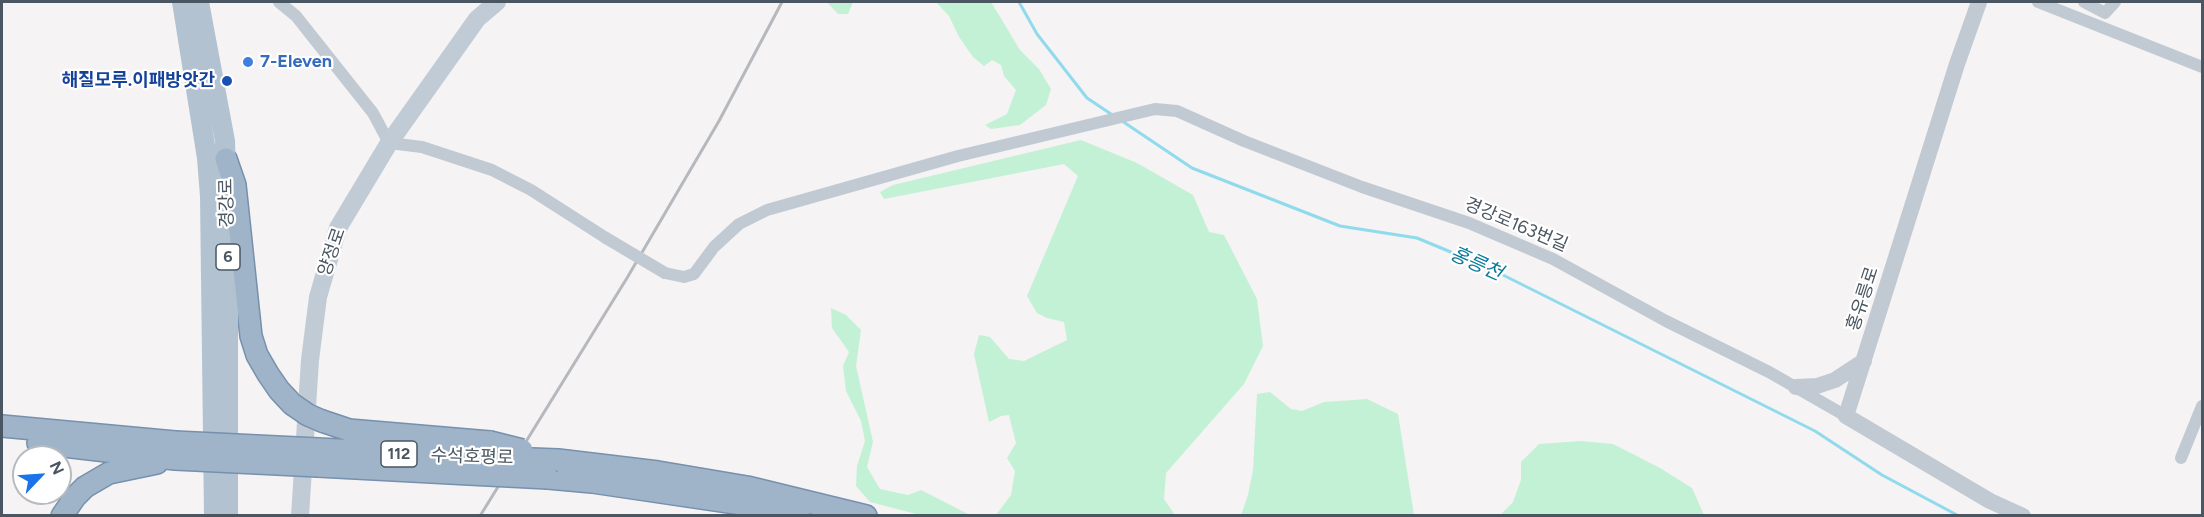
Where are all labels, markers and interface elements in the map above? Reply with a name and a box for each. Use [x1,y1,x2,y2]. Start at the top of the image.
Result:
place label: 7-Eleven [260,51,332,73]
marker: 7-Eleven [241,55,255,69]
place label: 해질모루.이패방앗간 [61,70,215,92]
marker: 해질모루.이패방앗간 [220,74,234,88]
street label: 경강로 [216,178,238,228]
street label: 경강로163번길 [1461,194,1571,256]
street label: 양정로 [314,225,350,279]
water label: 홍릉천 [1446,242,1506,286]
road number: 6 [216,244,240,270]
street label: 홍유릉로 [1842,264,1884,334]
road number: 112 [381,441,417,467]
north arrow [12,445,72,505]
street label: 수석호평로 [430,445,514,469]
text: N [46,458,68,478]

